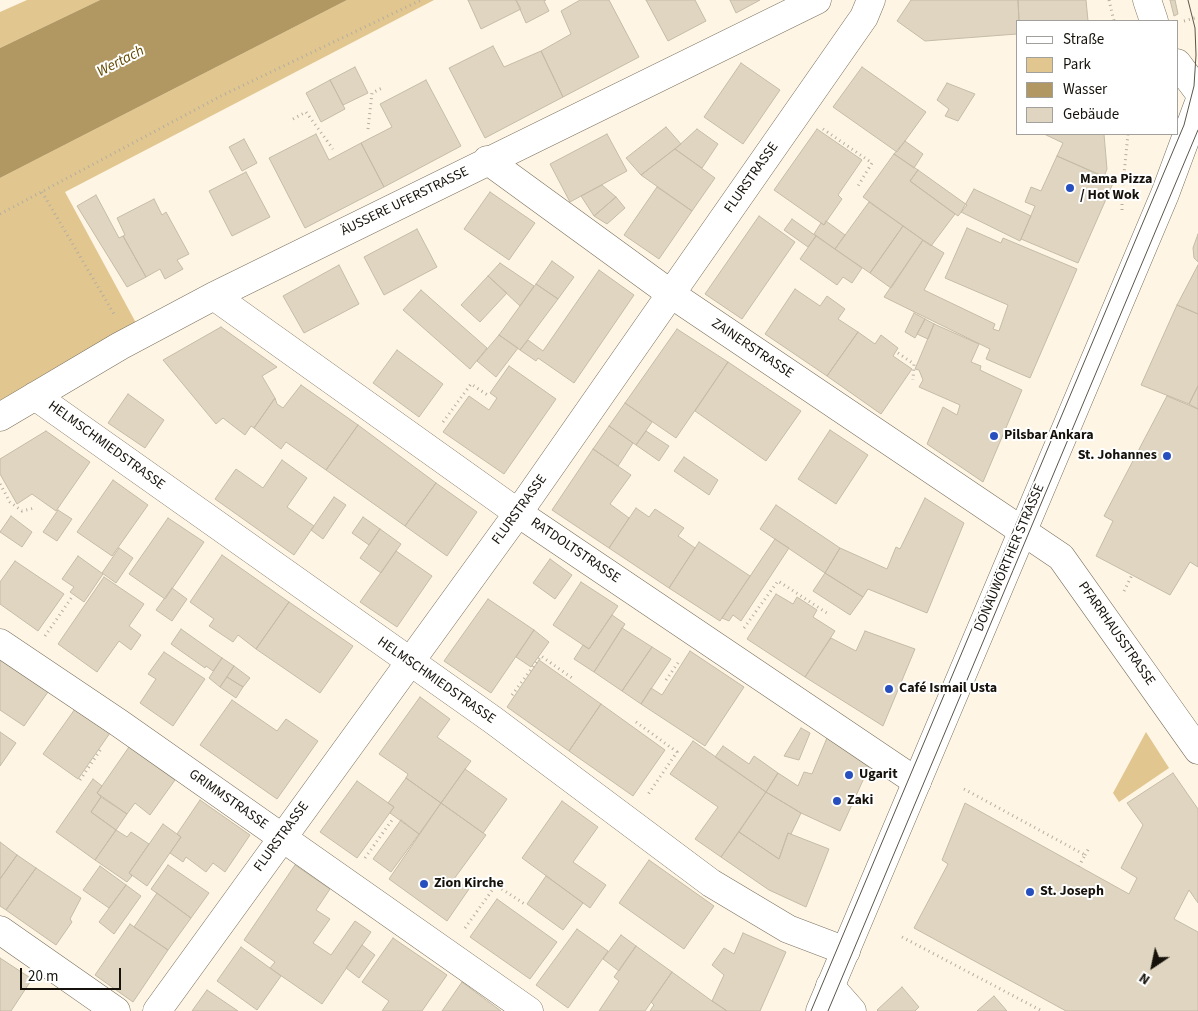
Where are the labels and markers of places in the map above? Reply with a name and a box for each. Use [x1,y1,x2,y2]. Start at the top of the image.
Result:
place label: Mama Pizza / Hot Wok [1080,172,1152,204]
marker: Mama Pizza / Hot Wok [1064,182,1076,194]
place label: Pilsbar Ankara [1004,428,1094,444]
marker: Pilsbar Ankara [988,430,1000,442]
place label: St. Johannes [1078,448,1157,464]
marker: St. Johannes [1161,450,1173,462]
place label: Café Ismail Usta [899,681,997,697]
marker: Café Ismail Usta [883,683,895,695]
place label: Ugarit [859,767,898,783]
marker: Ugarit [843,769,855,781]
place label: Zaki [847,793,873,809]
marker: Zaki [831,795,843,807]
place label: Zion Kirche [434,876,504,892]
marker: Zion Kirche [418,878,430,890]
place label: St. Joseph [1040,884,1104,900]
marker: St. Joseph [1024,886,1036,898]

